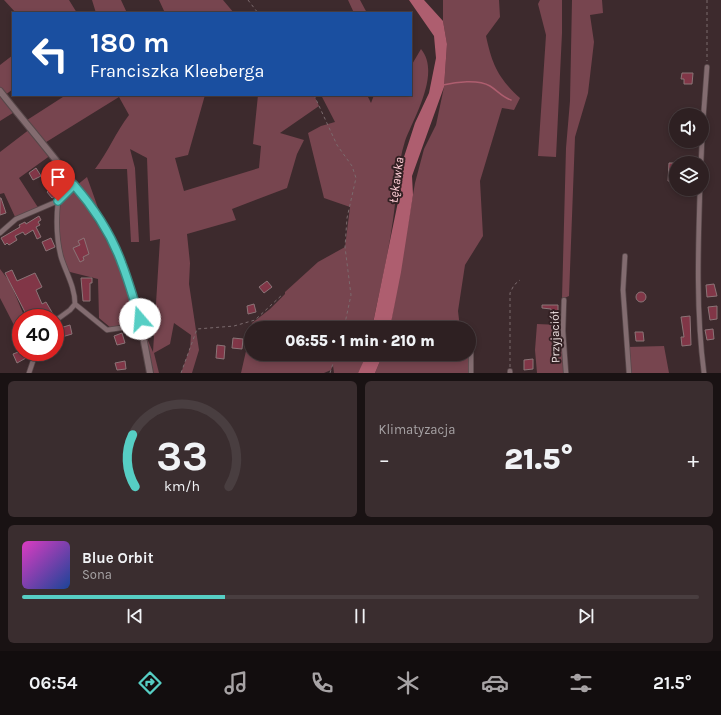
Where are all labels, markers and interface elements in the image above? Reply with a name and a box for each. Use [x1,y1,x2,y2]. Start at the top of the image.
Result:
text: 180 m [90,26,169,59]
icon: left [24,28,76,80]
text: Franciszka Kleeberga [90,60,264,82]
map controls [669,108,709,196]
button: sound [669,108,709,148]
water label: Łękawka [385,156,407,204]
button: layers [669,156,709,196]
pin [41,160,75,201]
icon: arrive [47,166,69,188]
position arrow [119,298,161,340]
speed limit sign: 40 [12,309,64,361]
street label: Przyjaciół [548,310,562,363]
text: 06:55 · 1 min · 210 m [285,332,435,350]
text: Klimatyzacja [379,422,455,437]
text: 33 [156,432,208,480]
text: 21.5° [504,441,573,477]
text: − [379,447,390,473]
text: + [687,447,699,473]
text: km/h [164,478,200,495]
text: Blue Orbit [82,549,154,567]
text: Sona [82,567,112,582]
icon: previous [124,605,146,627]
icon: pause [349,605,371,627]
icon: next [575,605,597,627]
icon: directions [136,669,164,697]
icon: music [222,669,250,697]
icon: phone [308,669,336,697]
icon: climate [394,669,422,697]
icon: car [481,669,509,697]
icon: filters [567,669,595,697]
text: 06:54 [29,672,77,694]
text: 21.5° [653,672,692,694]

